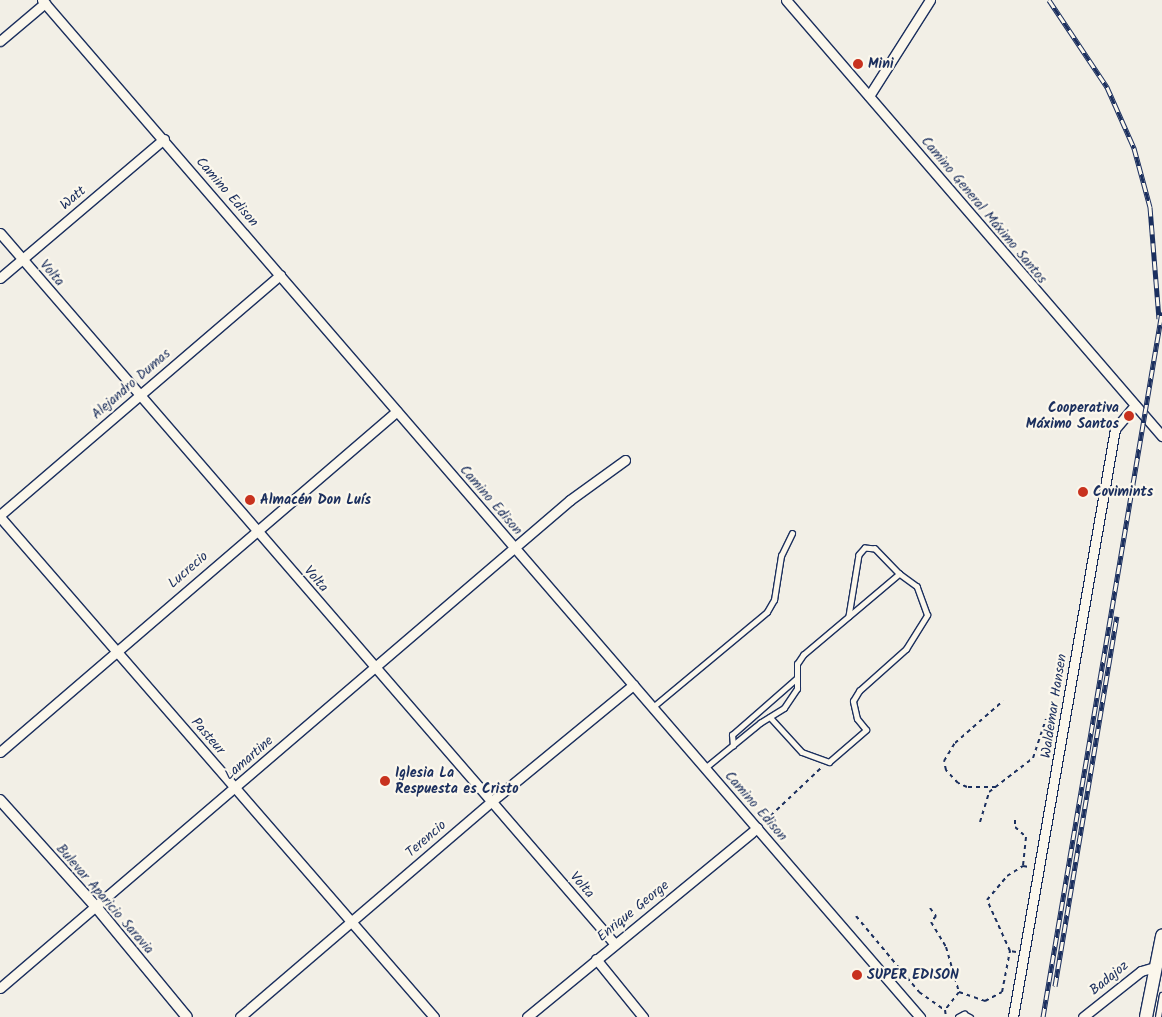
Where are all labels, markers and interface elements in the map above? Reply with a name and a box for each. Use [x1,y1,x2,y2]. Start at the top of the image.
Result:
place label: Mini [868,56,894,72]
marker: Mini [852,58,864,70]
street label: Camino General Máximo Santos [917,133,1051,287]
street label: Camino Edison [192,154,262,230]
street label: Watt [57,182,89,214]
street label: Volta [36,256,68,290]
street label: Alejandro Dumas [88,345,174,423]
place label: Cooperativa Máximo Santos [1026,400,1119,432]
marker: Cooperativa Máximo Santos [1123,410,1135,422]
street label: Camino Edison [456,462,526,538]
place label: Covimints [1093,484,1153,500]
marker: Covimints [1077,486,1089,498]
place label: Almacén Don Luís [260,492,371,508]
marker: Almacén Don Luís [244,494,256,506]
street label: Lucrecio [165,548,211,592]
street label: Volta [300,562,332,596]
street label: Waldemar Hansen [1037,653,1071,759]
street label: Pasteur [187,714,229,758]
street label: Lamartine [221,732,277,784]
place label: Iglesia La Respuesta es Cristo [395,765,519,798]
street label: Camino Edison [721,768,791,844]
marker: Iglesia La Respuesta es Cristo [379,775,391,787]
street label: Terencio [402,817,450,861]
street label: Bulevar Aparicio Saravia [53,841,157,957]
street label: Volta [566,868,598,902]
street label: Enrique George [594,877,672,945]
street label: Badajoz [1086,957,1132,999]
place label: SUPER EDISON [867,967,959,983]
marker: SUPER EDISON [851,969,863,981]

